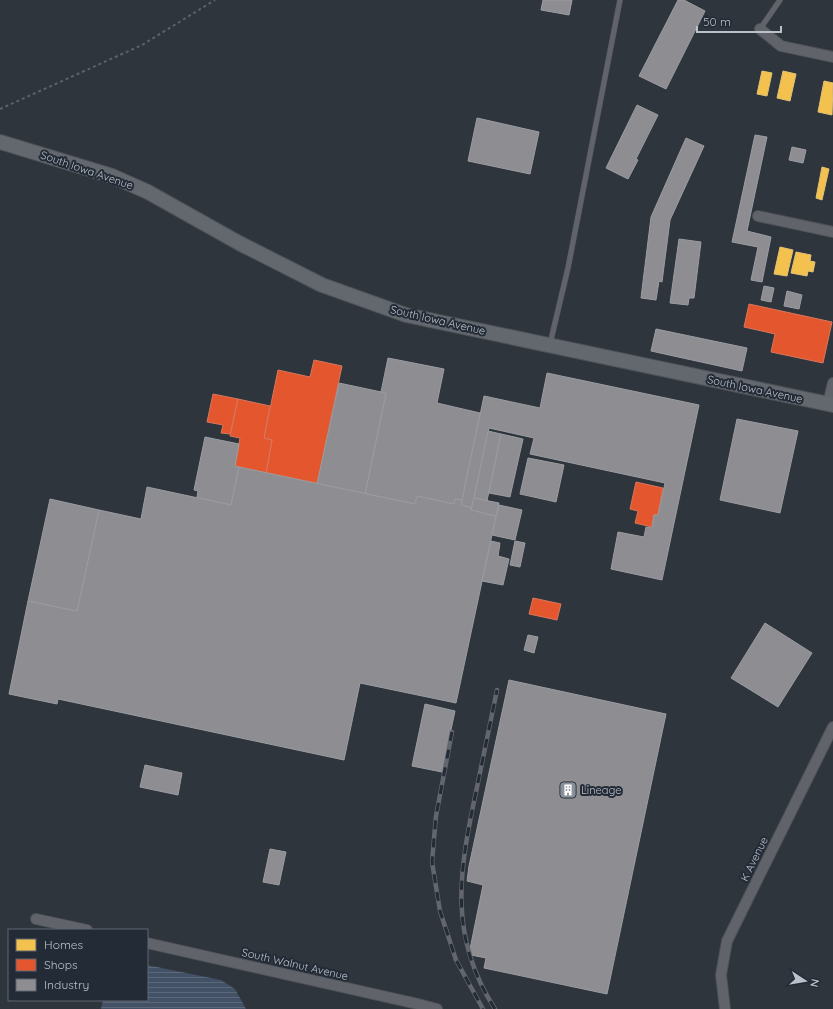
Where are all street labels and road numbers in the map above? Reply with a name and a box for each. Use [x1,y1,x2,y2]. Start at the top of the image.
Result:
street label: South Iowa Avenue [39,148,135,192]
street label: South Iowa Avenue [389,302,487,338]
street label: South Iowa Avenue [706,372,804,406]
street label: K Avenue [737,834,771,884]
street label: South Walnut Avenue [240,945,350,983]

